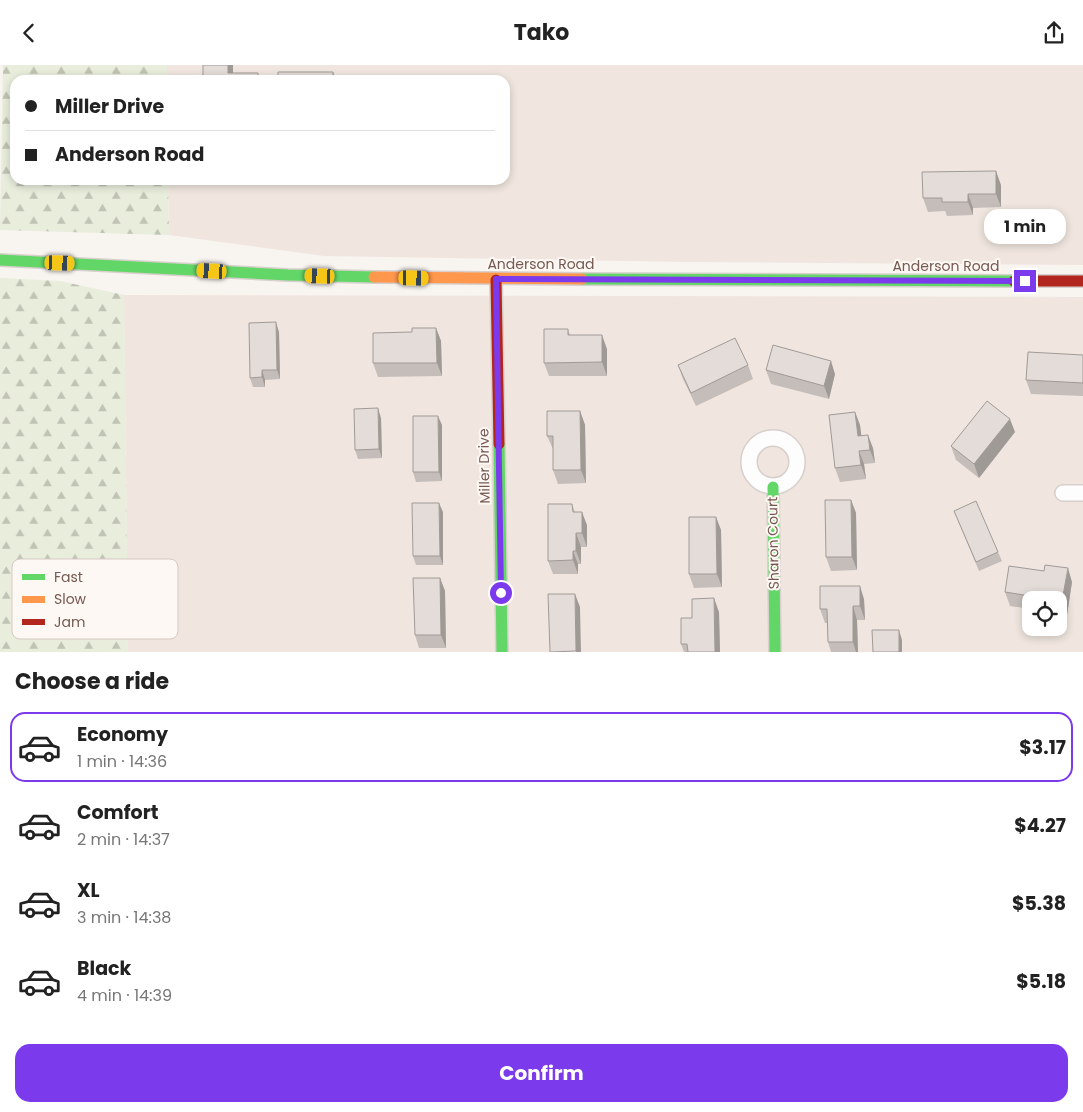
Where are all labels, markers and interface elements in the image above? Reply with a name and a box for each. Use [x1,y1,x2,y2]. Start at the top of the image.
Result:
text: Tako [514,17,569,48]
icon: back [15,19,43,47]
icon: share [1040,19,1068,47]
text: Miller Drive [55,93,164,120]
text: Anderson Road [55,141,204,168]
callout: 1 min [984,209,1066,243]
text: 1 min [1004,215,1046,238]
street label: Anderson Road [487,254,595,274]
car [44,255,75,271]
street label: Anderson Road [892,256,1000,276]
car [196,263,227,279]
car [304,268,335,284]
car [398,270,429,286]
route end [1014,270,1036,292]
street label: Miller Drive [473,428,495,504]
street label: Sharon Court [762,497,784,589]
legend [12,559,178,639]
text: Fast [54,567,83,587]
route start [490,582,512,604]
text: Slow [54,589,87,609]
map controls [1022,591,1067,636]
button: locate [1022,591,1067,636]
text: Jam [54,612,85,632]
text: Choose a ride [15,666,169,697]
text: Economy [77,721,168,748]
icon: car [17,725,62,770]
text: $3.17 [1019,734,1066,761]
text: 1 min · 14:36 [77,750,167,773]
text: Comfort [77,799,159,826]
icon: car [17,803,62,848]
text: $4.27 [1014,812,1066,839]
text: 2 min · 14:37 [77,828,170,851]
text: XL [77,877,100,904]
icon: car [17,881,62,926]
text: $5.38 [1012,890,1066,917]
text: 3 min · 14:38 [77,906,171,929]
text: Black [77,955,131,982]
icon: car [17,959,62,1004]
text: $5.18 [1016,968,1066,995]
text: 4 min · 14:39 [77,984,172,1007]
button: Confirm [15,1044,1068,1102]

